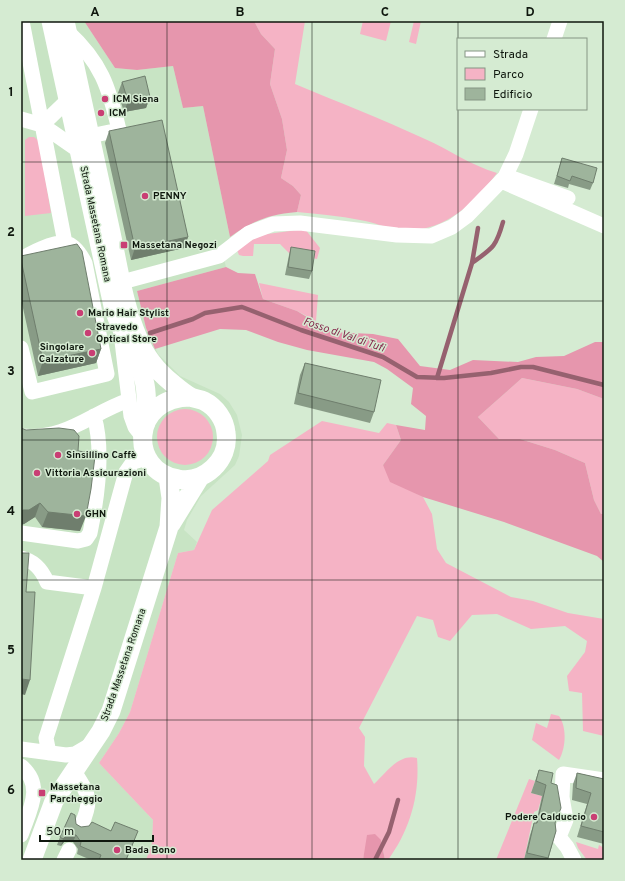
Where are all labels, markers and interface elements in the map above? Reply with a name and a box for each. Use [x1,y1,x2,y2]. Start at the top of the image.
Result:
text: A [90,5,100,21]
text: B [236,5,245,21]
text: C [381,5,389,21]
text: D [525,5,535,21]
legend [457,38,587,110]
text: Strada [493,47,528,63]
text: Parco [493,67,524,83]
text: 1 [8,85,14,101]
text: Edificio [493,87,533,103]
place label: ICM Siena [113,93,159,106]
marker: ICM Siena [100,94,110,104]
place label: ICM [109,107,126,120]
marker: ICM [96,108,106,118]
street label: Strada Massetana Romana [76,165,114,283]
place label: PENNY [153,190,187,203]
marker: PENNY [140,191,150,201]
text: 2 [7,225,15,241]
place label: Massetana Negozi [132,239,217,252]
marker: Massetana Negozi [119,240,129,250]
place label: Mario Hair Stylist [88,307,169,320]
marker: Mario Hair Stylist [75,308,85,318]
water label: Fosso di Val di Tufi [301,314,387,356]
place label: Stravedo Optical Store [96,321,157,346]
marker: Stravedo Optical Store [83,328,93,338]
place label: Singolare Calzature [39,341,84,366]
marker: Singolare Calzature [87,348,97,358]
text: 3 [7,364,15,380]
place label: Sinsillino Caffè [66,449,137,462]
marker: Sinsillino Caffè [53,450,63,460]
place label: Vittoria Assicurazioni [45,467,146,480]
marker: Vittoria Assicurazioni [32,468,42,478]
text: 4 [7,504,15,520]
place label: GHN [85,508,106,521]
marker: GHN [72,509,82,519]
street label: Strada Massetana Romana [99,607,149,723]
text: 5 [7,643,15,659]
place label: Massetana Parcheggio [50,781,103,806]
text: 6 [7,783,15,799]
marker: Massetana Parcheggio [37,788,47,798]
place label: Podere Calduccio [505,811,586,824]
marker: Podere Calduccio [589,812,599,822]
scale bar [40,817,153,843]
text: 50 m [46,824,74,840]
place label: Bada Bono [125,844,176,857]
marker: Bada Bono [112,845,122,855]

